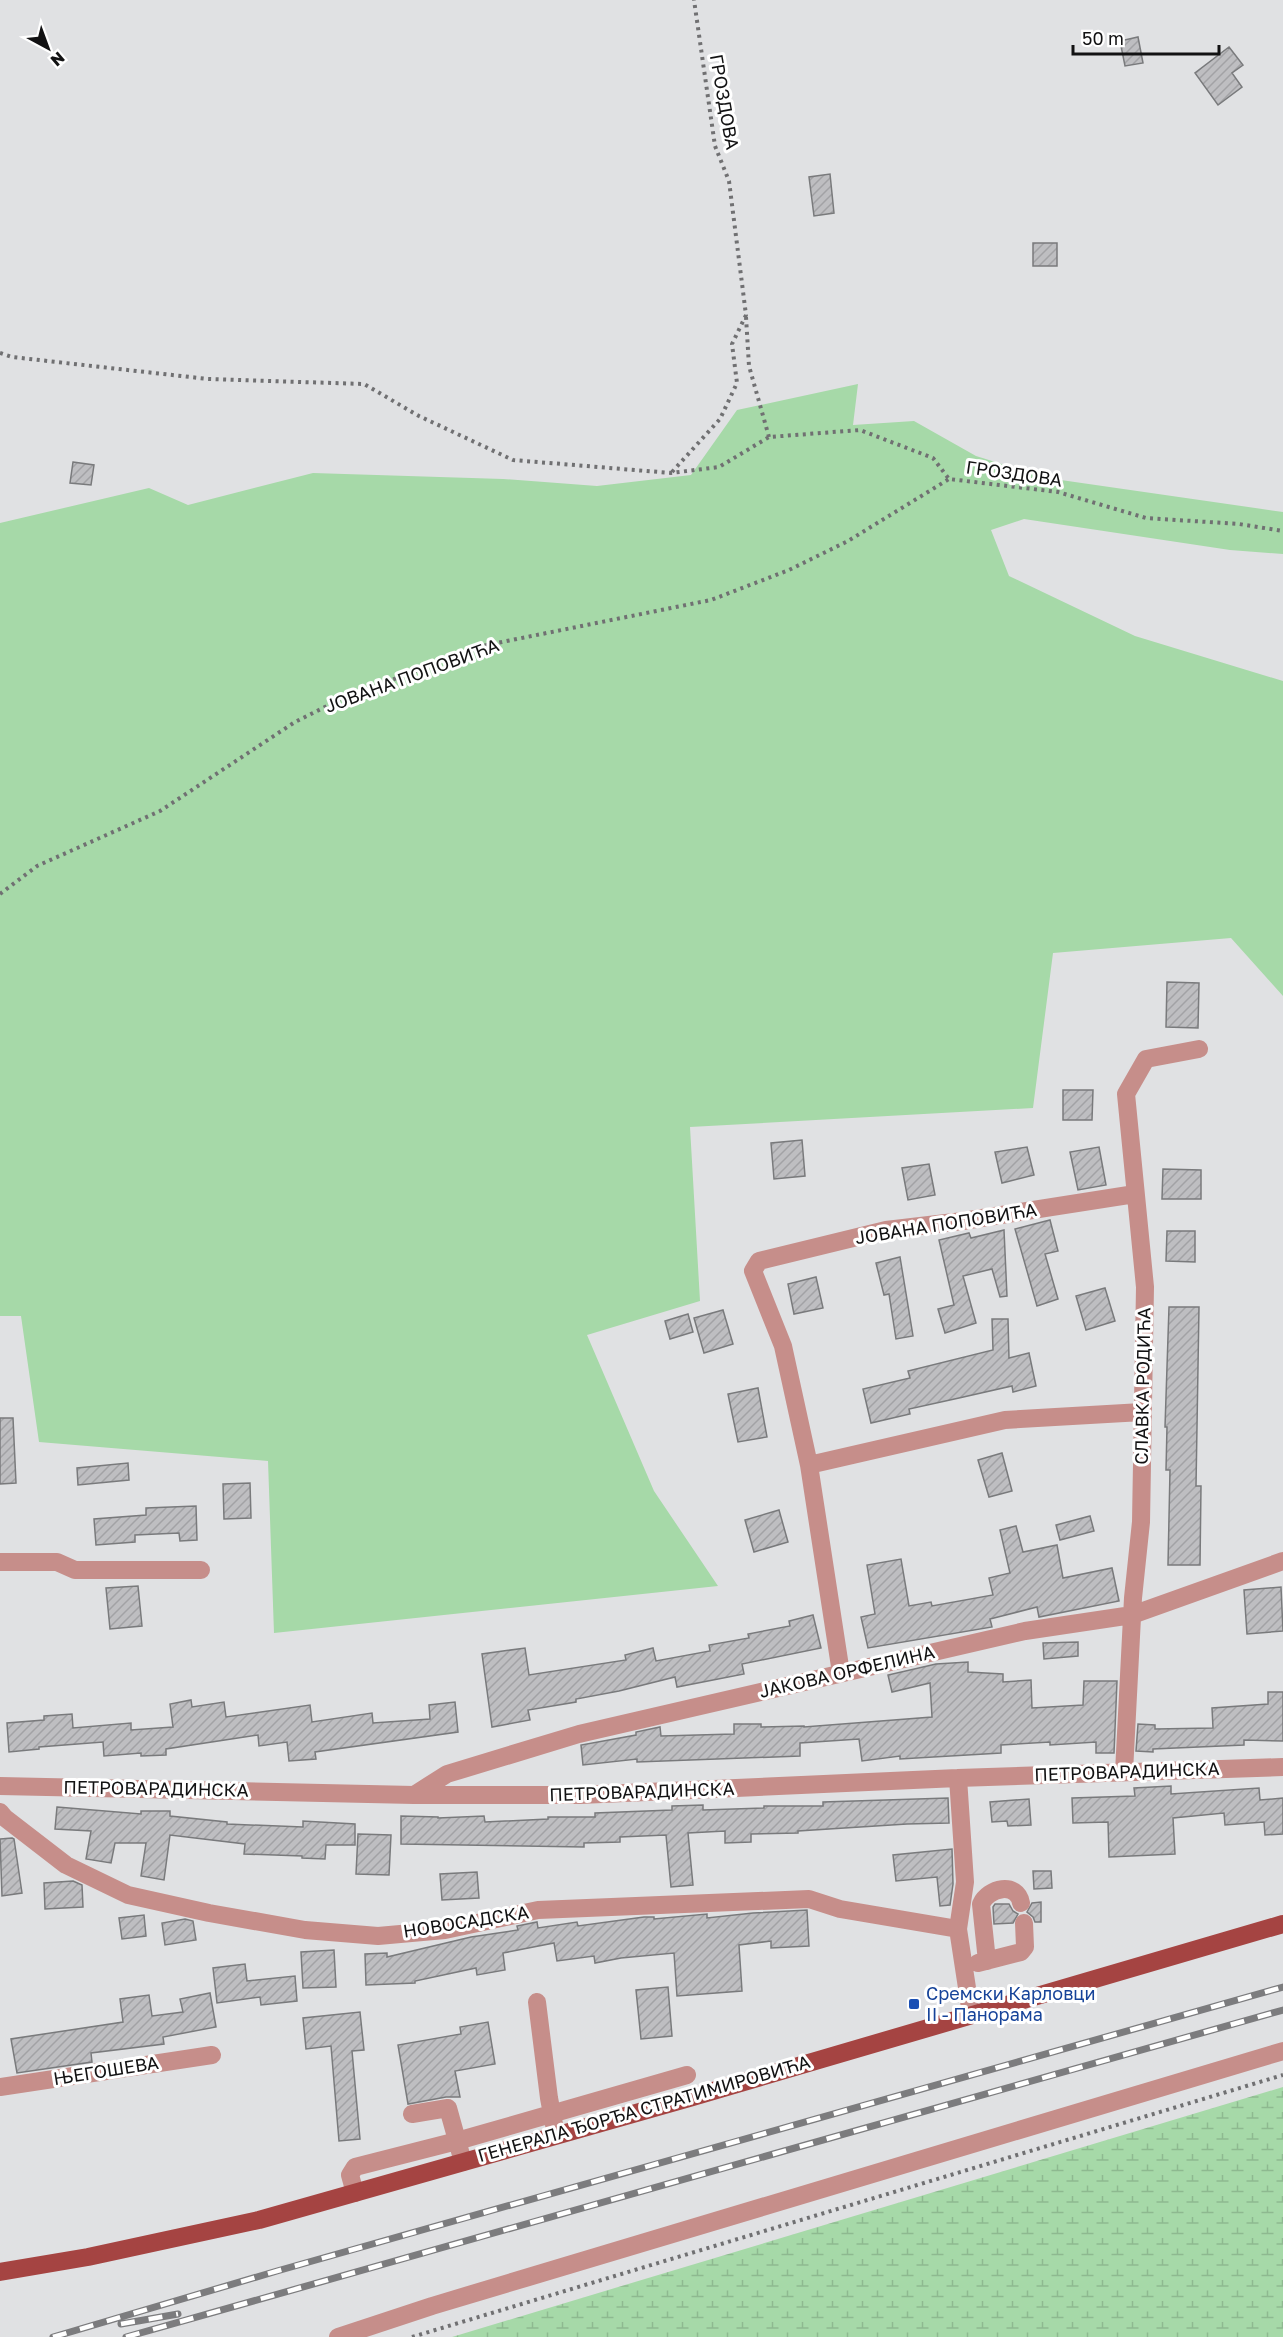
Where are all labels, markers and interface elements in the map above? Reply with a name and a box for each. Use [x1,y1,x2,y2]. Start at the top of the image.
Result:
north arrow [18,18,78,78]
scale bar [1073,18,1218,56]
text: 50 m [1082,27,1124,49]
text: N [47,48,69,71]
street label: ГРОЗДОВА [706,52,744,151]
street label: ГРОЗДОВА [965,455,1064,491]
street label: ЈОВАНА ПОПОВИЋА [322,633,502,717]
street label: ЈОВАНА ПОПОВИЋА [853,1198,1038,1248]
street label: СЛАВКА РОДИЋА [1130,1307,1154,1465]
street label: ЈАКОВА ОРФЕЛИНА [757,1640,937,1702]
street label: ПЕТРОВАРАДИНСКА [1034,1757,1220,1785]
street label: ПЕТРОВАРАДИНСКА [63,1775,249,1801]
street label: ПЕТРОВАРАДИНСКА [549,1777,735,1805]
street label: НОВОСАДСКА [401,1900,530,1942]
place label: Сремски Карловци II - Панорама [926,1982,1095,2025]
marker: Сремски Карловци II - Панорама [907,1997,921,2011]
street label: ГЕНЕРАЛА ЂОРЂА СТРАТИМИРОВИЋА [475,2050,812,2166]
street label: ЊЕГОШЕВА [52,2051,160,2089]

